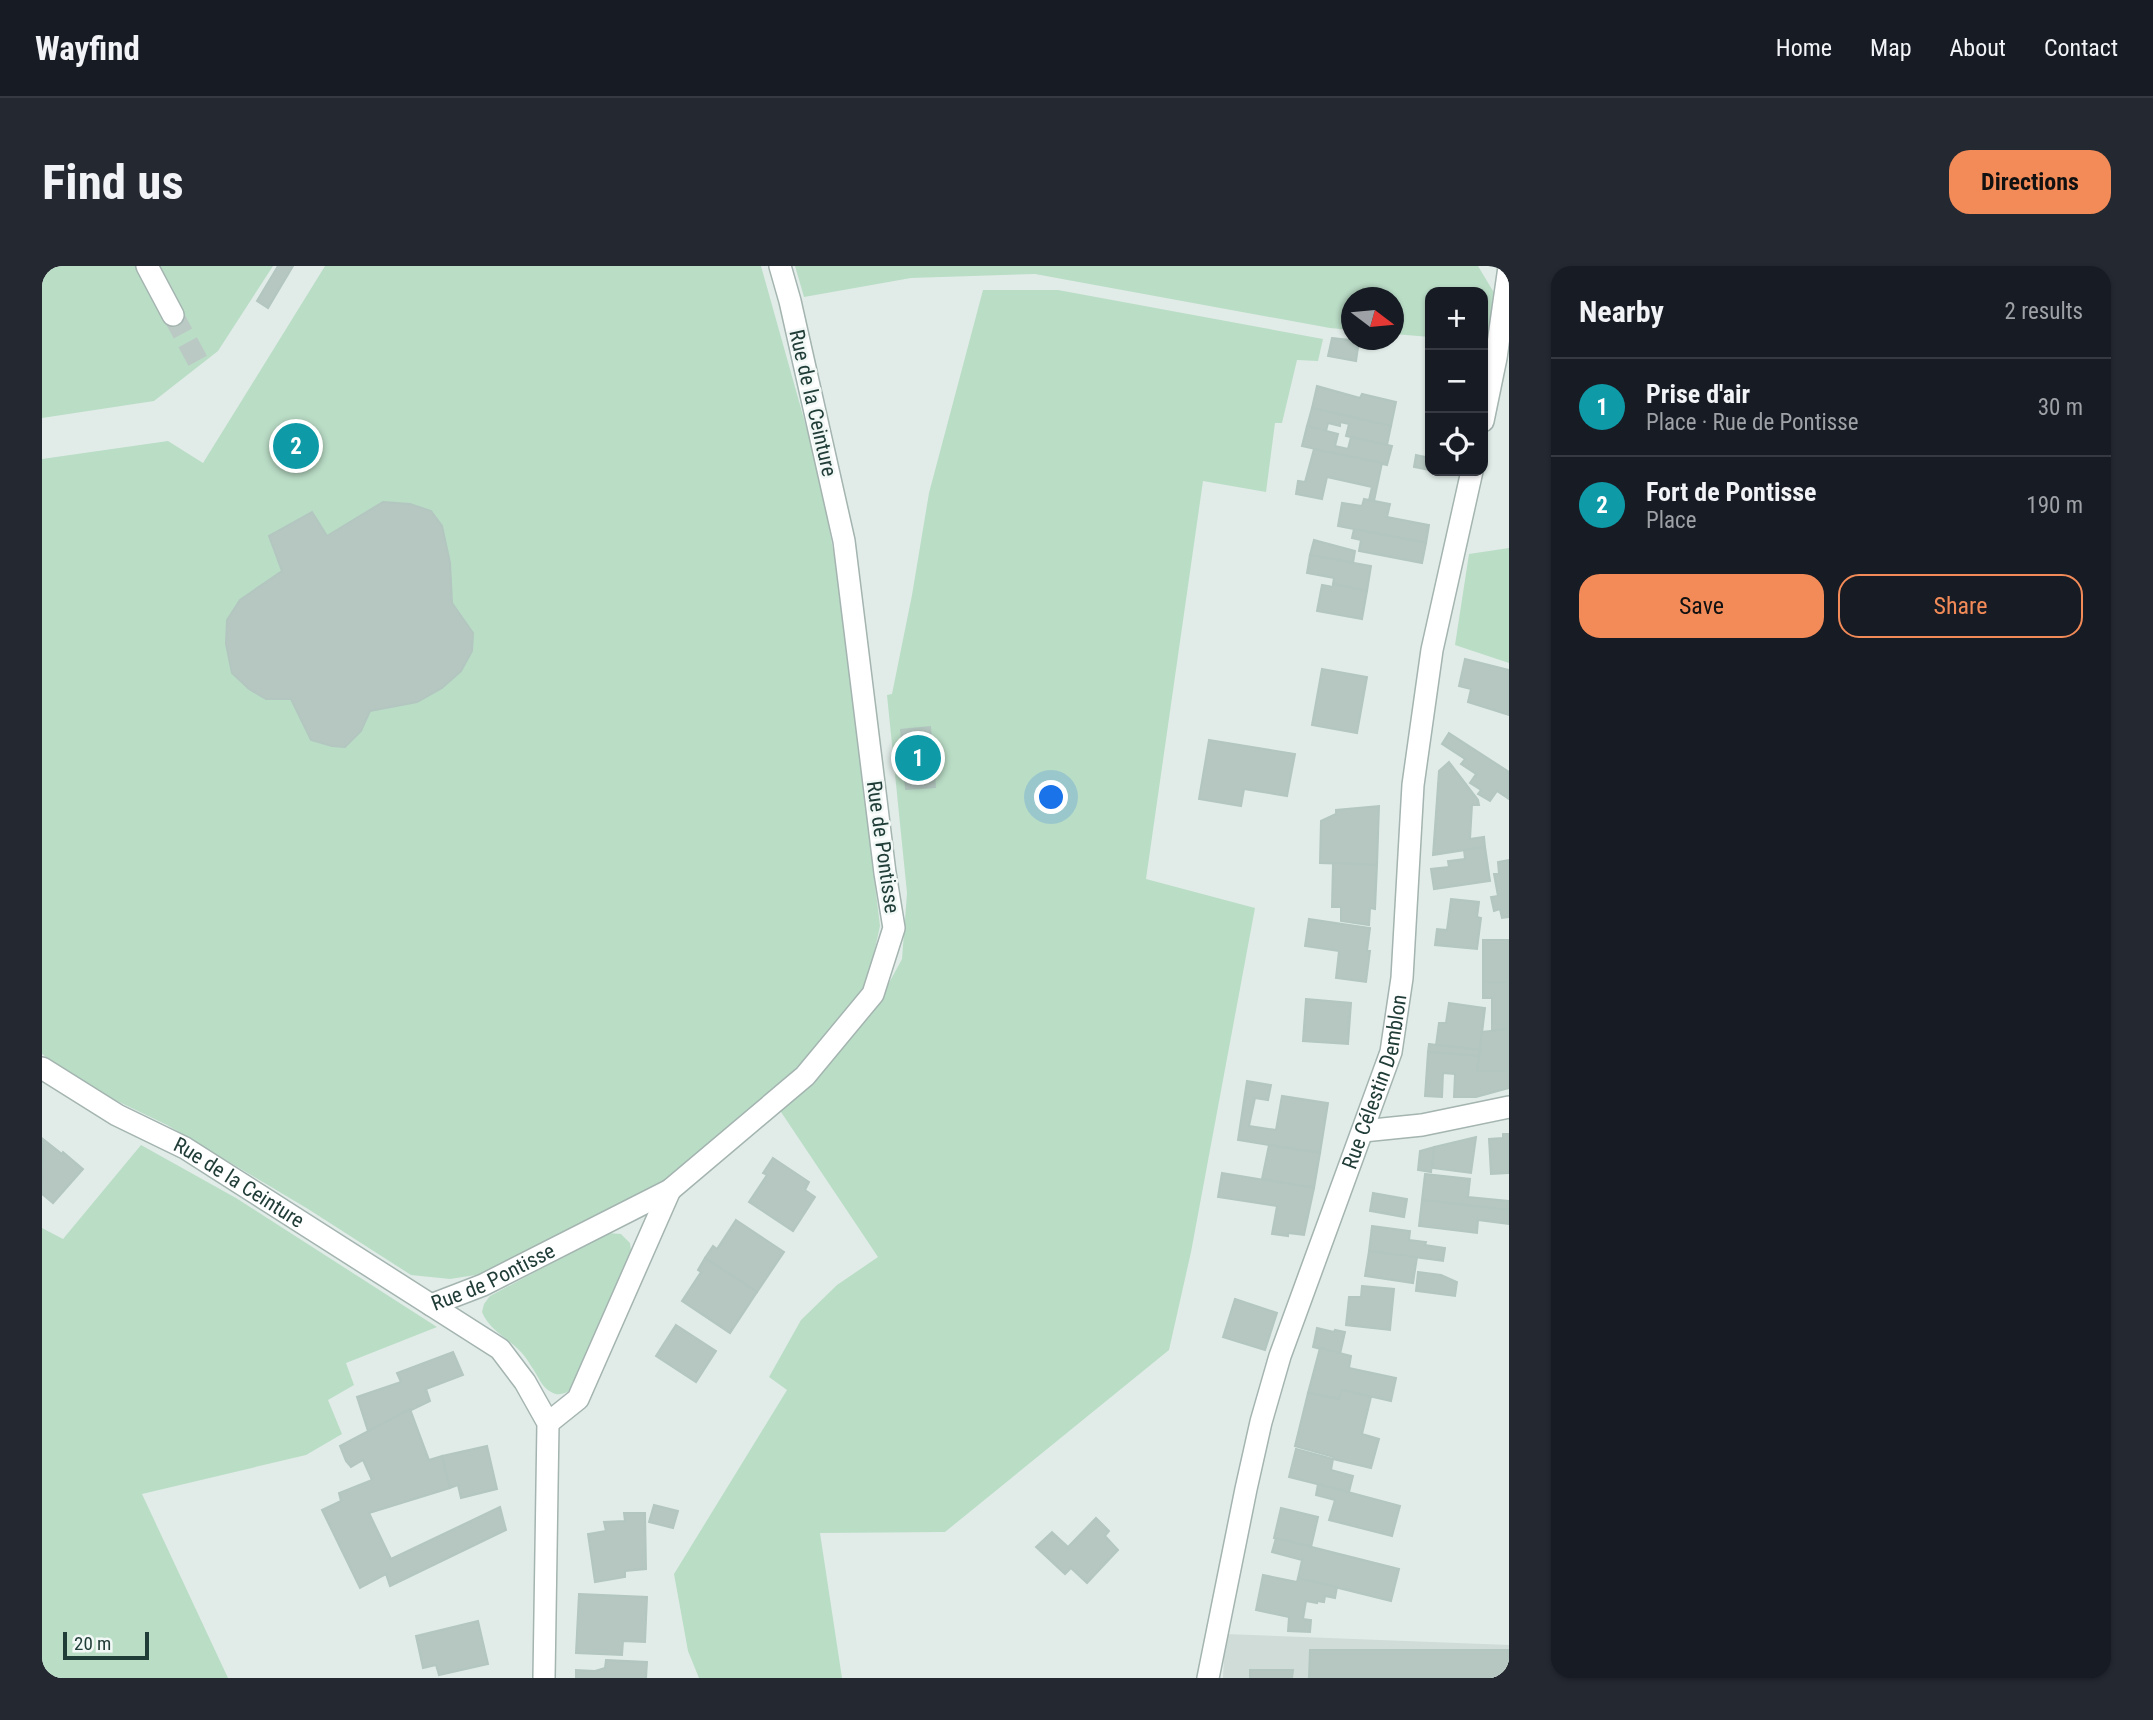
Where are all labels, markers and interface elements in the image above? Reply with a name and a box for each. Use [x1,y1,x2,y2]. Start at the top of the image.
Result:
text: Wayfind [35,29,140,68]
text: Home [1776,34,1832,62]
text: Map [1870,34,1912,62]
text: About [1950,34,2006,62]
text: Contact [2044,34,2118,62]
button: Directions [1949,150,2111,214]
text: Find us [42,154,184,211]
north arrow [1341,287,1404,350]
map controls [1425,287,1488,476]
button: + [1425,287,1488,350]
text: Nearby [1579,294,1664,329]
text: 2 results [2005,298,2083,325]
street label: Rue de la Ceinture [784,327,842,479]
button: − [1425,350,1488,413]
text: Prise d'air [1646,379,1750,409]
text: 1 [1596,394,1608,421]
text: 30 m [2038,394,2083,421]
text: Place · Rue de Pontisse [1646,409,1859,436]
button: locate [1425,413,1488,476]
pin: 2 [273,420,319,472]
text: Fort de Pontisse [1646,477,1817,507]
text: 2 [1596,492,1608,519]
text: 190 m [2026,492,2083,519]
text: Place [1646,507,1696,534]
button: Save [1579,574,1824,638]
button: Share [1838,574,2083,638]
pin: 1 [895,732,941,784]
street label: Rue de Pontisse [862,779,904,915]
your location [1034,780,1068,814]
street label: Rue Célestin Demblon [1337,993,1411,1172]
street label: Rue de la Ceinture [170,1132,309,1233]
street label: Rue de Pontisse [428,1238,559,1316]
scale bar [63,1629,149,1661]
text: 20 m [74,1632,111,1655]

